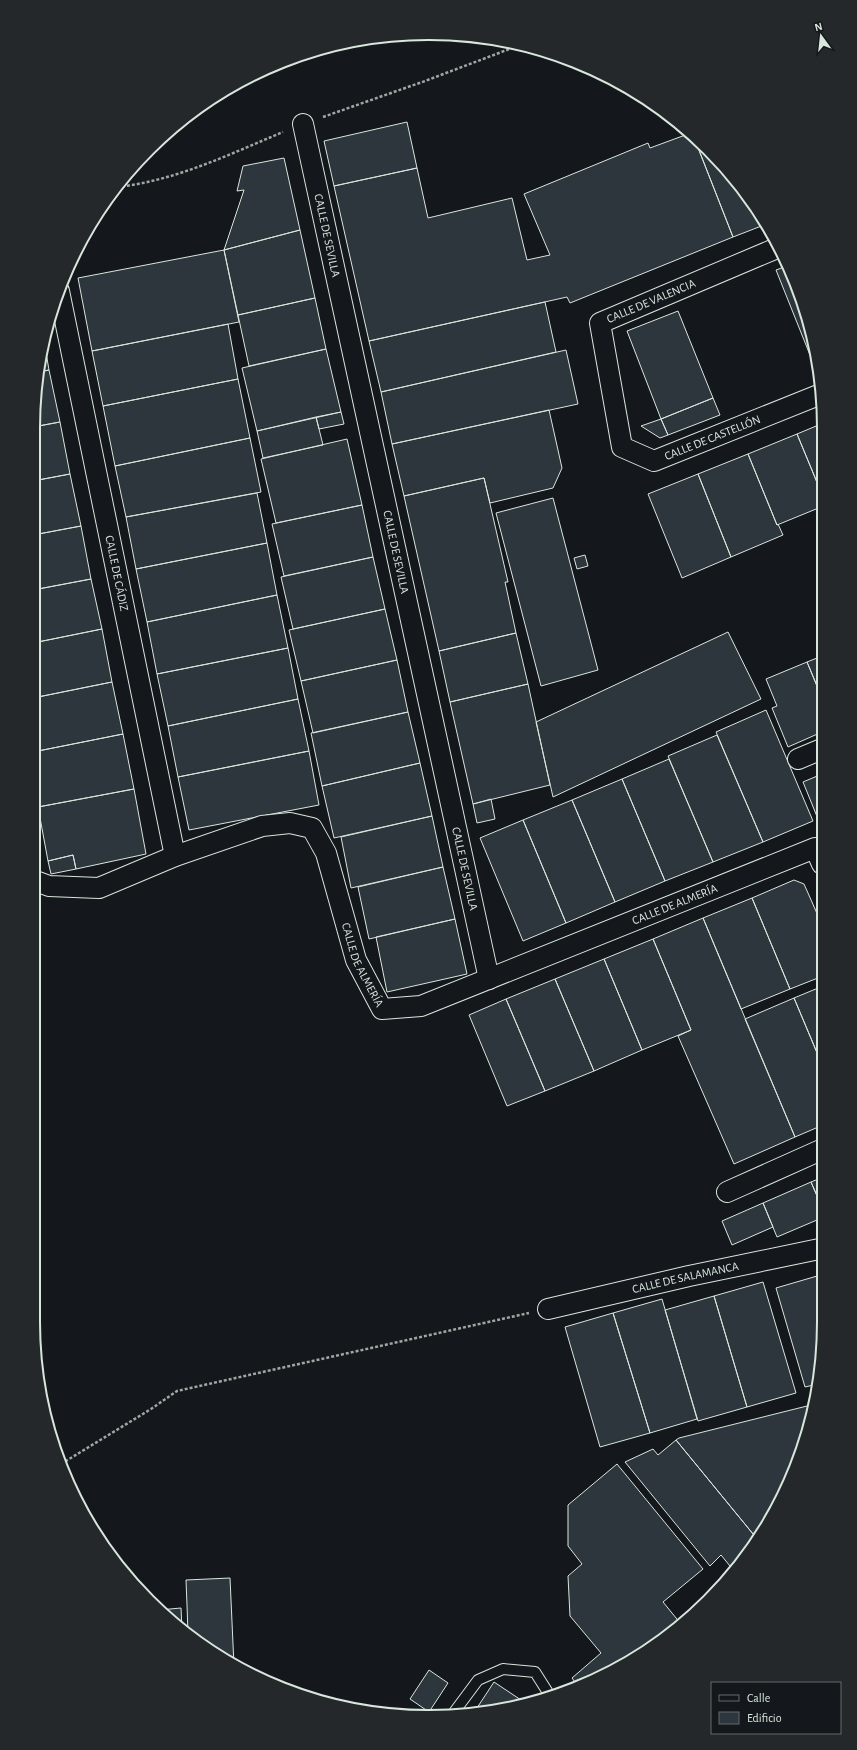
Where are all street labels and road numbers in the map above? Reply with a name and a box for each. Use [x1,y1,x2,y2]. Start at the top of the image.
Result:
street label: CALLE DE SEVILLA [312,193,342,278]
street label: CALLE DE VALENCIA [605,277,697,325]
street label: CALLE DE CASTELLÓN [663,413,762,462]
street label: CALLE DE SEVILLA [381,509,411,595]
street label: CALLE DE CÁDIZ [103,534,131,612]
street label: CALLE DE SEVILLA [450,826,480,911]
street label: CALLE DE ALMERÍA [630,882,719,927]
street label: CALLE DE ALMERÍA [340,921,386,1009]
street label: CALLE DE SALAMANCA [631,1260,740,1295]

